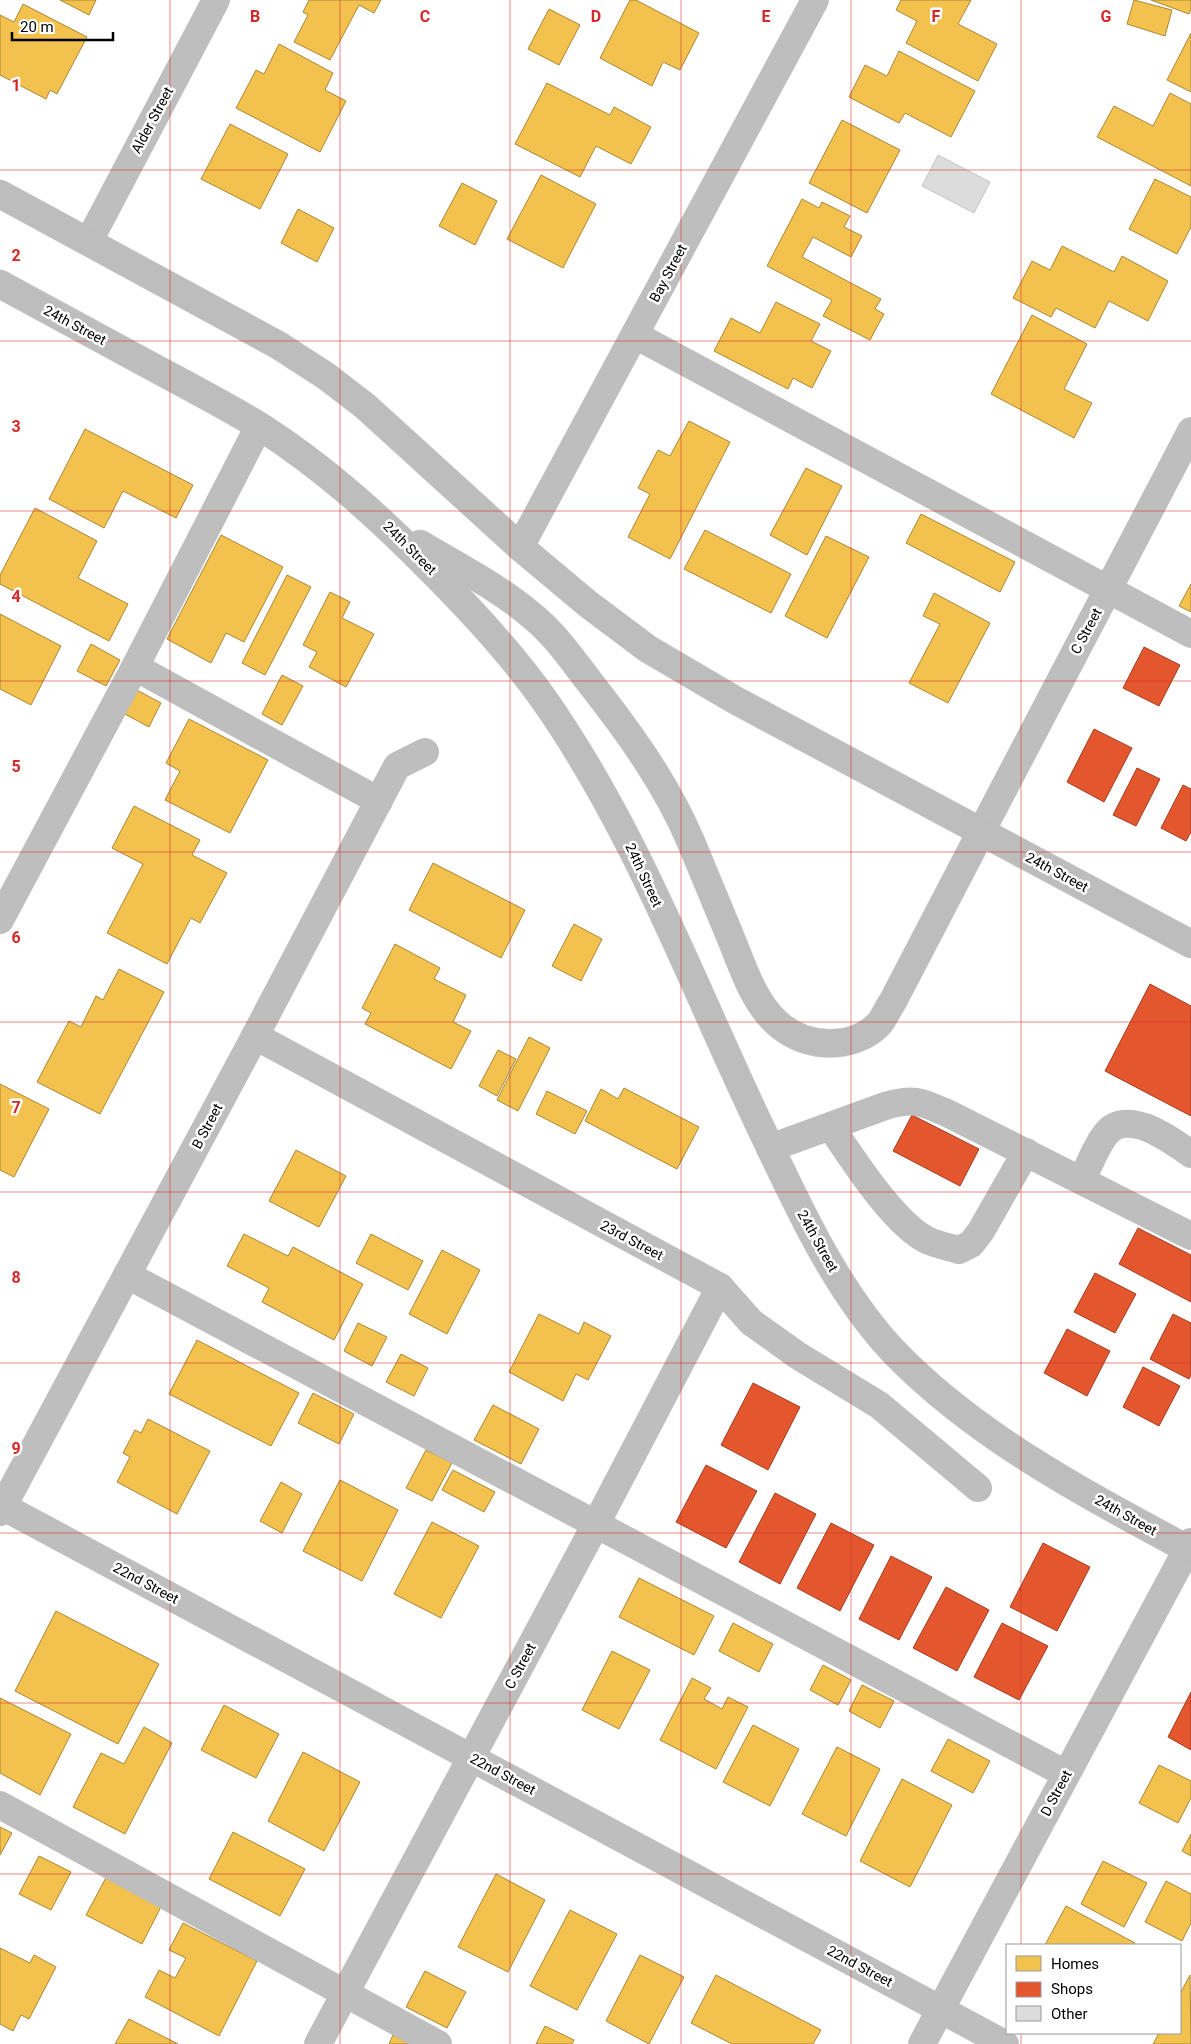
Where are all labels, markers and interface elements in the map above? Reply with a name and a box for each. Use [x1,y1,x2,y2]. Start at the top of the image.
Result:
text: B [250,7,260,26]
text: C [420,7,430,26]
text: D [591,7,601,26]
text: E [762,7,771,26]
text: F [932,7,941,26]
text: G [1101,7,1112,26]
scale bar [12,10,114,42]
text: 20 m [20,18,54,36]
text: 1 [11,76,21,95]
street label: Alder Street [128,84,176,156]
street label: Bay Street [646,241,690,305]
text: 2 [11,246,21,265]
street label: 24th Street [41,302,109,348]
text: 3 [11,417,21,436]
street label: 24th Street [380,518,440,578]
text: 4 [11,587,21,606]
street label: C Street [1067,605,1105,657]
text: 5 [11,757,21,776]
street label: 24th Street [622,841,666,910]
street label: 24th Street [1023,849,1091,895]
text: 6 [11,928,21,947]
text: 7 [11,1098,21,1117]
street label: B Street [188,1100,226,1151]
street label: 24th Street [794,1207,842,1275]
street label: 23rd Street [598,1217,666,1263]
text: 8 [11,1268,21,1287]
text: 9 [11,1439,21,1458]
street label: 24th Street [1092,1491,1160,1539]
street label: 22nd Street [111,1559,182,1607]
street label: C Street [501,1640,539,1692]
street label: 22nd Street [468,1750,539,1798]
street label: D Street [1037,1767,1075,1819]
street label: 22nd Street [825,1942,896,1990]
legend [1006,1944,1181,2034]
text: Homes [1051,1955,1099,1973]
text: Shops [1051,1980,1093,1998]
text: Other [1051,2005,1088,2023]

